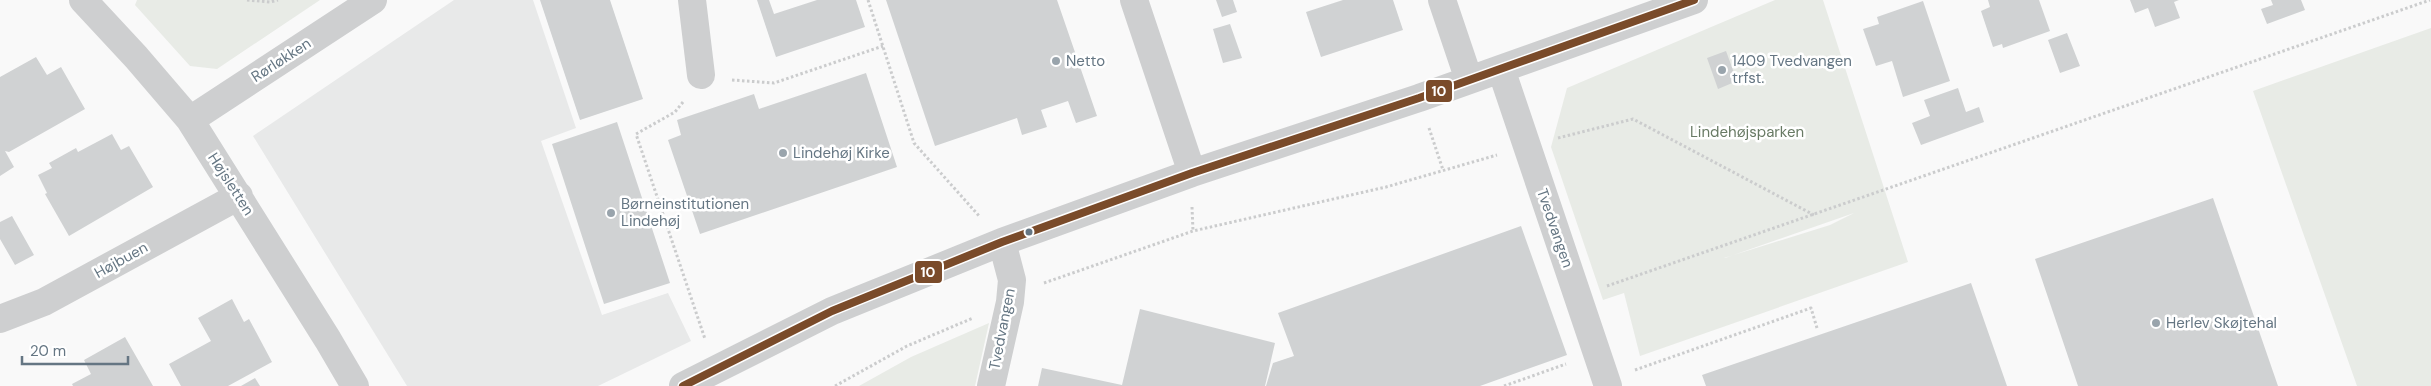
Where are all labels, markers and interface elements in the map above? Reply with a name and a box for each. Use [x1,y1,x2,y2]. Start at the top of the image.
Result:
street label: Rørløkken [247,33,315,87]
place label: Netto [1066,51,1105,71]
place label: 1409 Tvedvangen trfst. [1732,51,1852,88]
marker: Netto [1050,55,1062,67]
marker: 1409 Tvedvangen trfst. [1716,64,1728,76]
line badge: 10 [1425,79,1453,103]
text: 10 [1432,82,1447,100]
park label: Lindehøjsparken [1690,122,1804,142]
place label: Lindehøj Kirke [793,143,890,163]
marker: Lindehøj Kirke [777,147,789,159]
street label: Højsletten [203,149,259,219]
street label: Tvedvangen [1532,186,1578,270]
place label: Børneinstitutionen Lindehøj [621,194,749,231]
marker: Børneinstitutionen Lindehøj [605,207,617,219]
unlabelled marker [1024,227,1034,237]
street label: Højbuen [91,237,151,283]
line badge: 10 [914,260,943,284]
text: 10 [921,263,936,281]
street label: Tvedvangen [984,287,1020,371]
place label: Herlev Skøjtehal [2166,313,2277,333]
marker: Herlev Skøjtehal [2150,317,2162,329]
scale bar [22,334,129,366]
text: 20 m [30,341,66,361]

